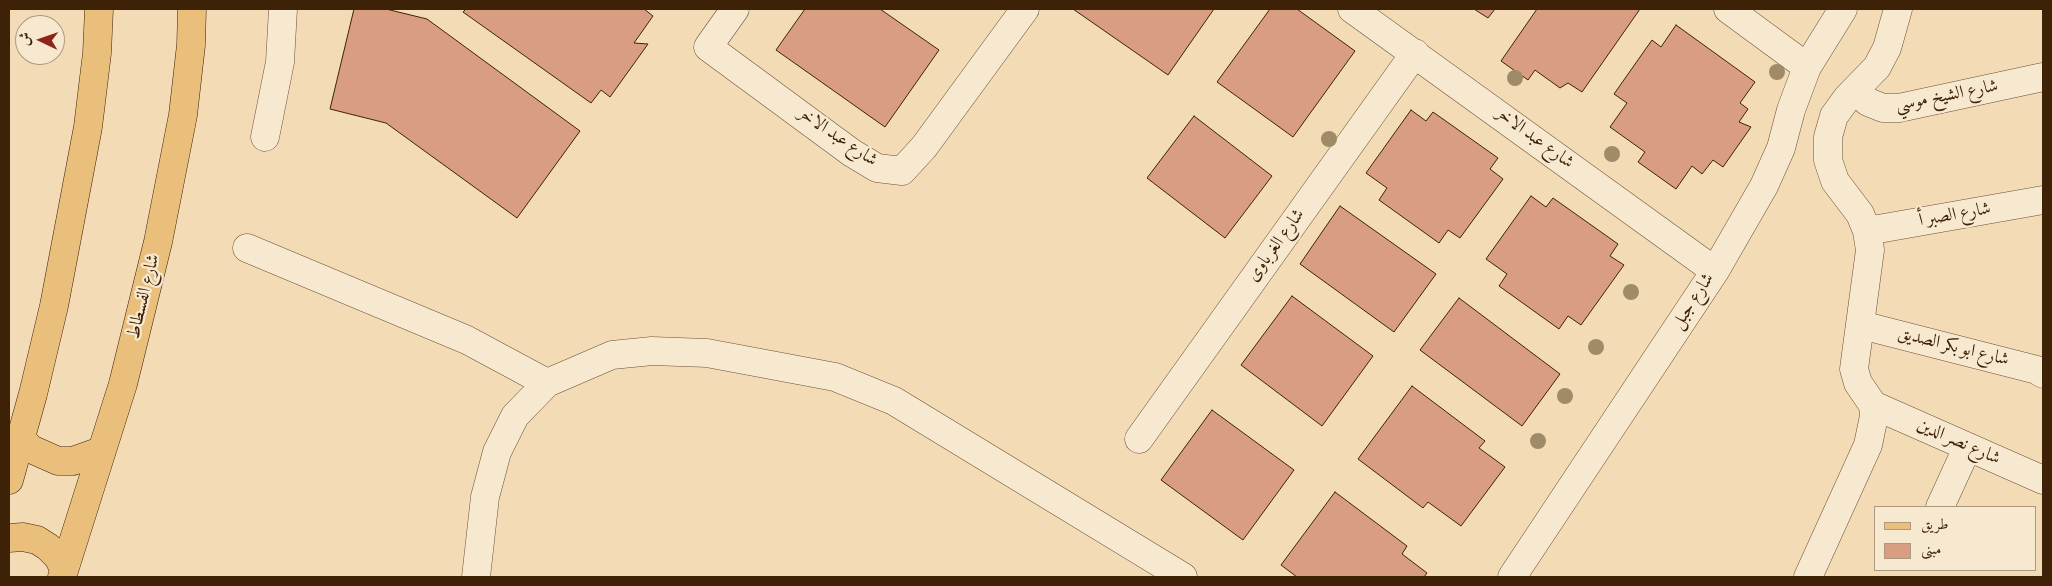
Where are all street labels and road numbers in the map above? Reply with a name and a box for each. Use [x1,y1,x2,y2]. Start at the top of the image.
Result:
street label: شارع الشيخ موسي [1894,76,2000,118]
street label: شارع عبد الاخر [1491,103,1577,175]
street label: شارع عبد الاخر [793,104,881,172]
street label: شارع الصبر أ [1917,199,1993,233]
street label: شارع الغرباوى [1243,205,1311,287]
street label: شارع الفسطاط [124,252,166,342]
street label: شارع جبل [1668,270,1720,334]
street label: شارع ابو بكر الصديق [1895,324,2011,372]
street label: شارع نصر الدين [1913,415,2003,471]

